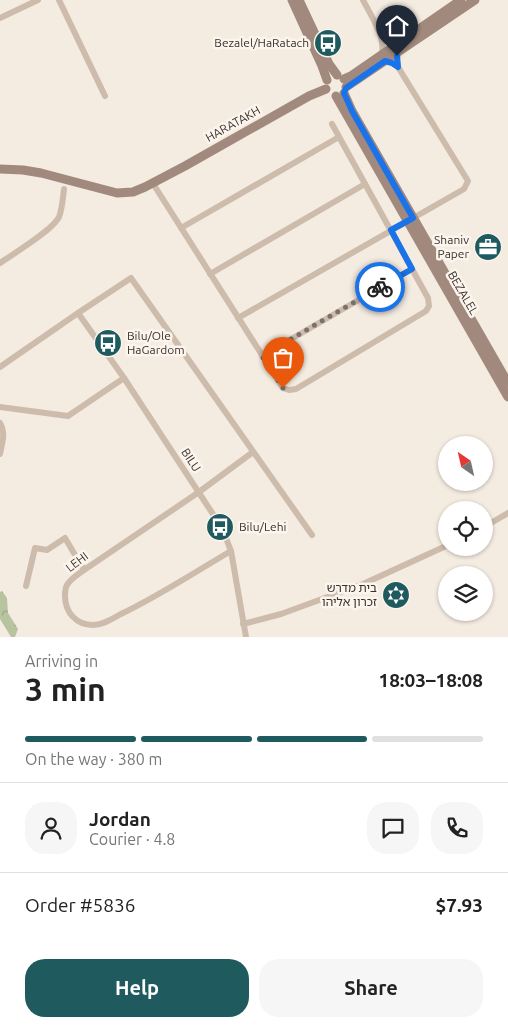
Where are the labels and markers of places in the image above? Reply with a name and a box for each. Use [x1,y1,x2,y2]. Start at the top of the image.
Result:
pin [376,5,418,56]
bus stop icon: Bezalel/HaRatach [313,28,343,58]
place label: Bezalel/HaRatach [214,36,309,49]
office icon: Shaniv Paper [473,232,503,262]
place label: Shaniv Paper [434,233,469,260]
bus stop icon: Bilu/Ole HaGardom [93,328,123,358]
place label: Bilu/Ole HaGardom [127,329,185,356]
pin [262,337,304,388]
bus stop icon: Bilu/Lehi [205,512,235,542]
place label: Bilu/Lehi [239,520,287,533]
synagogue icon: בית מדרש זכרון אליהו [381,580,411,610]
place label: בית מדרש זכרון אליהו [322,581,377,608]

